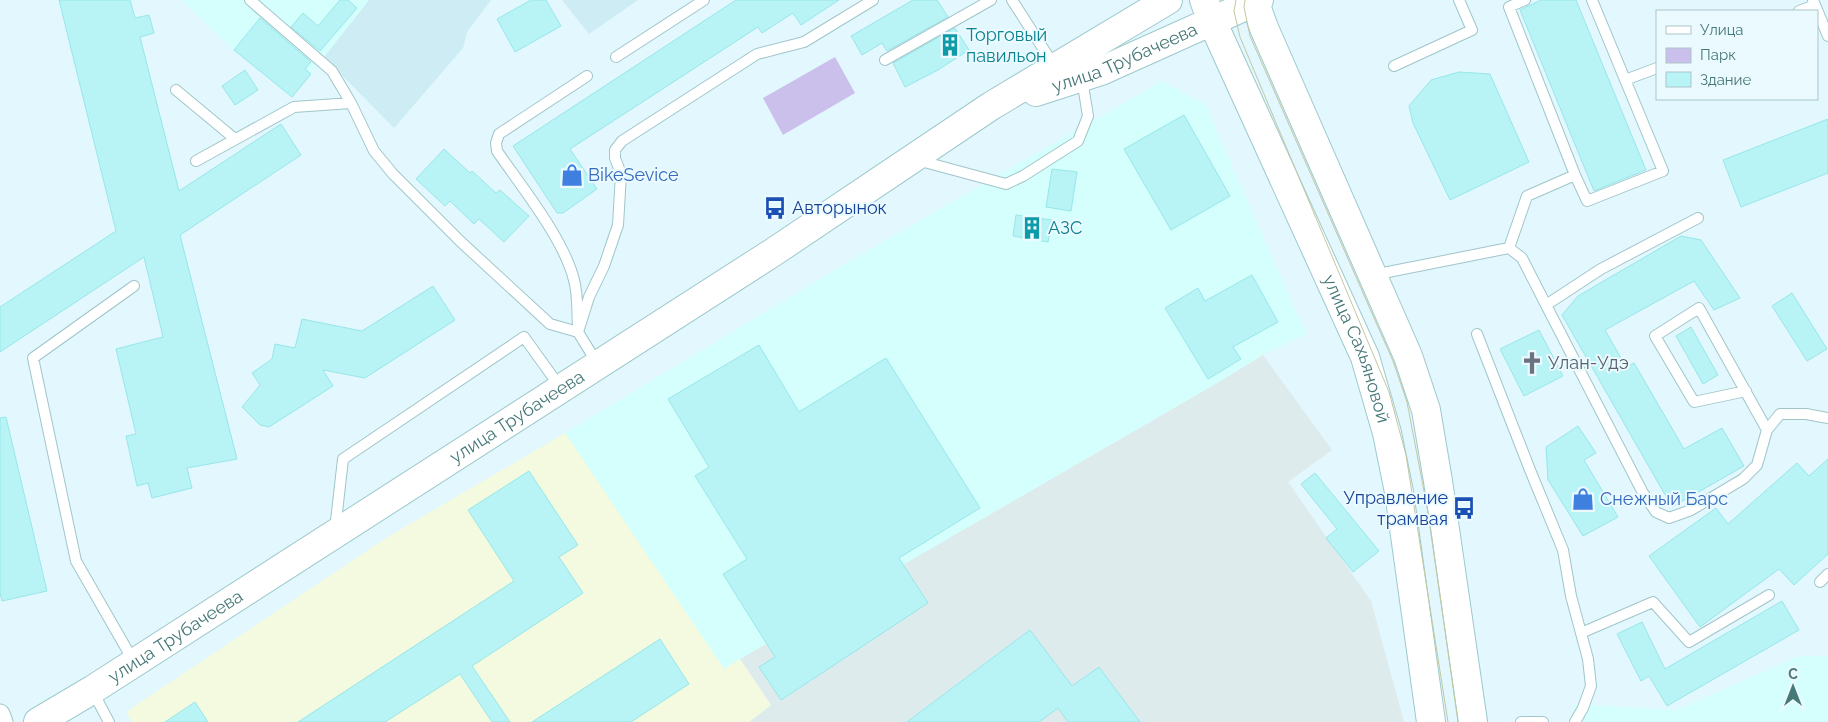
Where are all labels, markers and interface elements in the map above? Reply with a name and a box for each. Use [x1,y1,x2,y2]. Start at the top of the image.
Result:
legend [1656,10,1818,100]
street label: улица Трубачеева [1049,18,1200,96]
text: Улица [1700,21,1744,39]
place label: Торговый павильон [966,24,1047,66]
building icon: Торговый павильон [937,32,963,58]
text: Парк [1700,46,1736,64]
text: Здание [1700,71,1752,89]
shop icon: BikeSevice [559,162,585,188]
place label: BikeSevice [588,164,679,185]
bus stop icon: Авторынок [762,195,788,221]
place label: Авторынок [792,197,887,218]
building icon: АЗС [1019,215,1045,241]
place label: АЗС [1048,217,1082,238]
street label: улица Сахьяновой [1319,271,1394,425]
church icon: Улан-Удэ [1519,350,1545,376]
place label: Улан-Удэ [1548,352,1629,373]
street label: улица Трубачеева [446,366,588,467]
shop icon: Снежный Барс [1570,486,1596,512]
place label: Управление трамвая [1344,487,1448,529]
place label: Снежный Барс [1600,488,1728,509]
bus stop icon: Управление трамвая [1451,495,1477,521]
street label: улица Трубачеева [104,585,246,687]
north arrow [1768,662,1818,712]
text: С [1788,666,1798,682]

